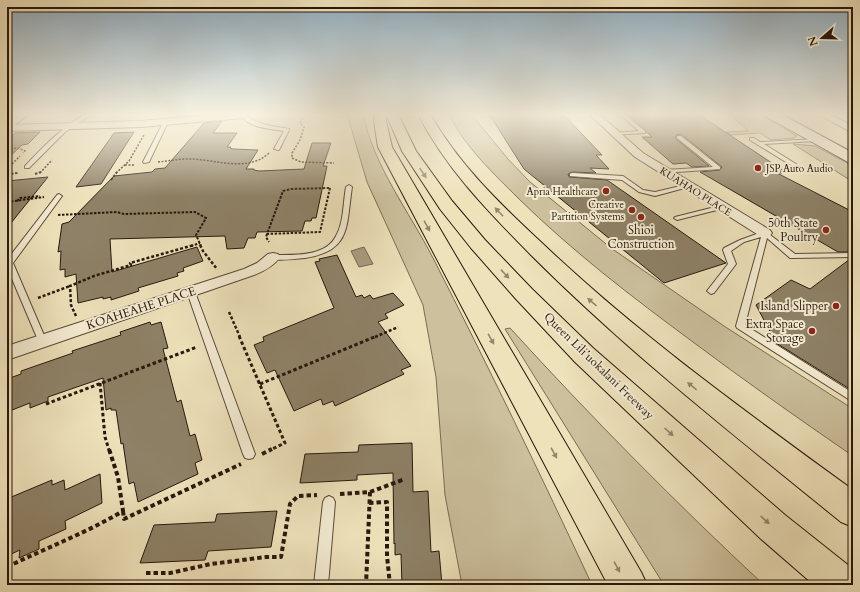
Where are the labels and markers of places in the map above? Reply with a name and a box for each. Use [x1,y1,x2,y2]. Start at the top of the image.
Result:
place label: JSP Auto Audio [764,162,834,176]
marker: JSP Auto Audio [753,163,763,173]
place label: Apria Healthcare [527,185,598,199]
marker: Apria Healthcare [601,186,611,196]
place label: Creative Partition Systems [551,198,624,224]
marker: Creative Partition Systems [627,205,637,215]
marker: Shioi Construction [636,212,646,222]
place label: 50th State Poultry [768,215,819,245]
place label: Shioi Construction [607,222,675,252]
marker: 50th State Poultry [821,225,831,235]
place label: Island Slipper [760,298,829,314]
marker: Island Slipper [831,301,841,311]
place label: Extra Space Storage [746,316,804,346]
marker: Extra Space Storage [807,326,817,336]

